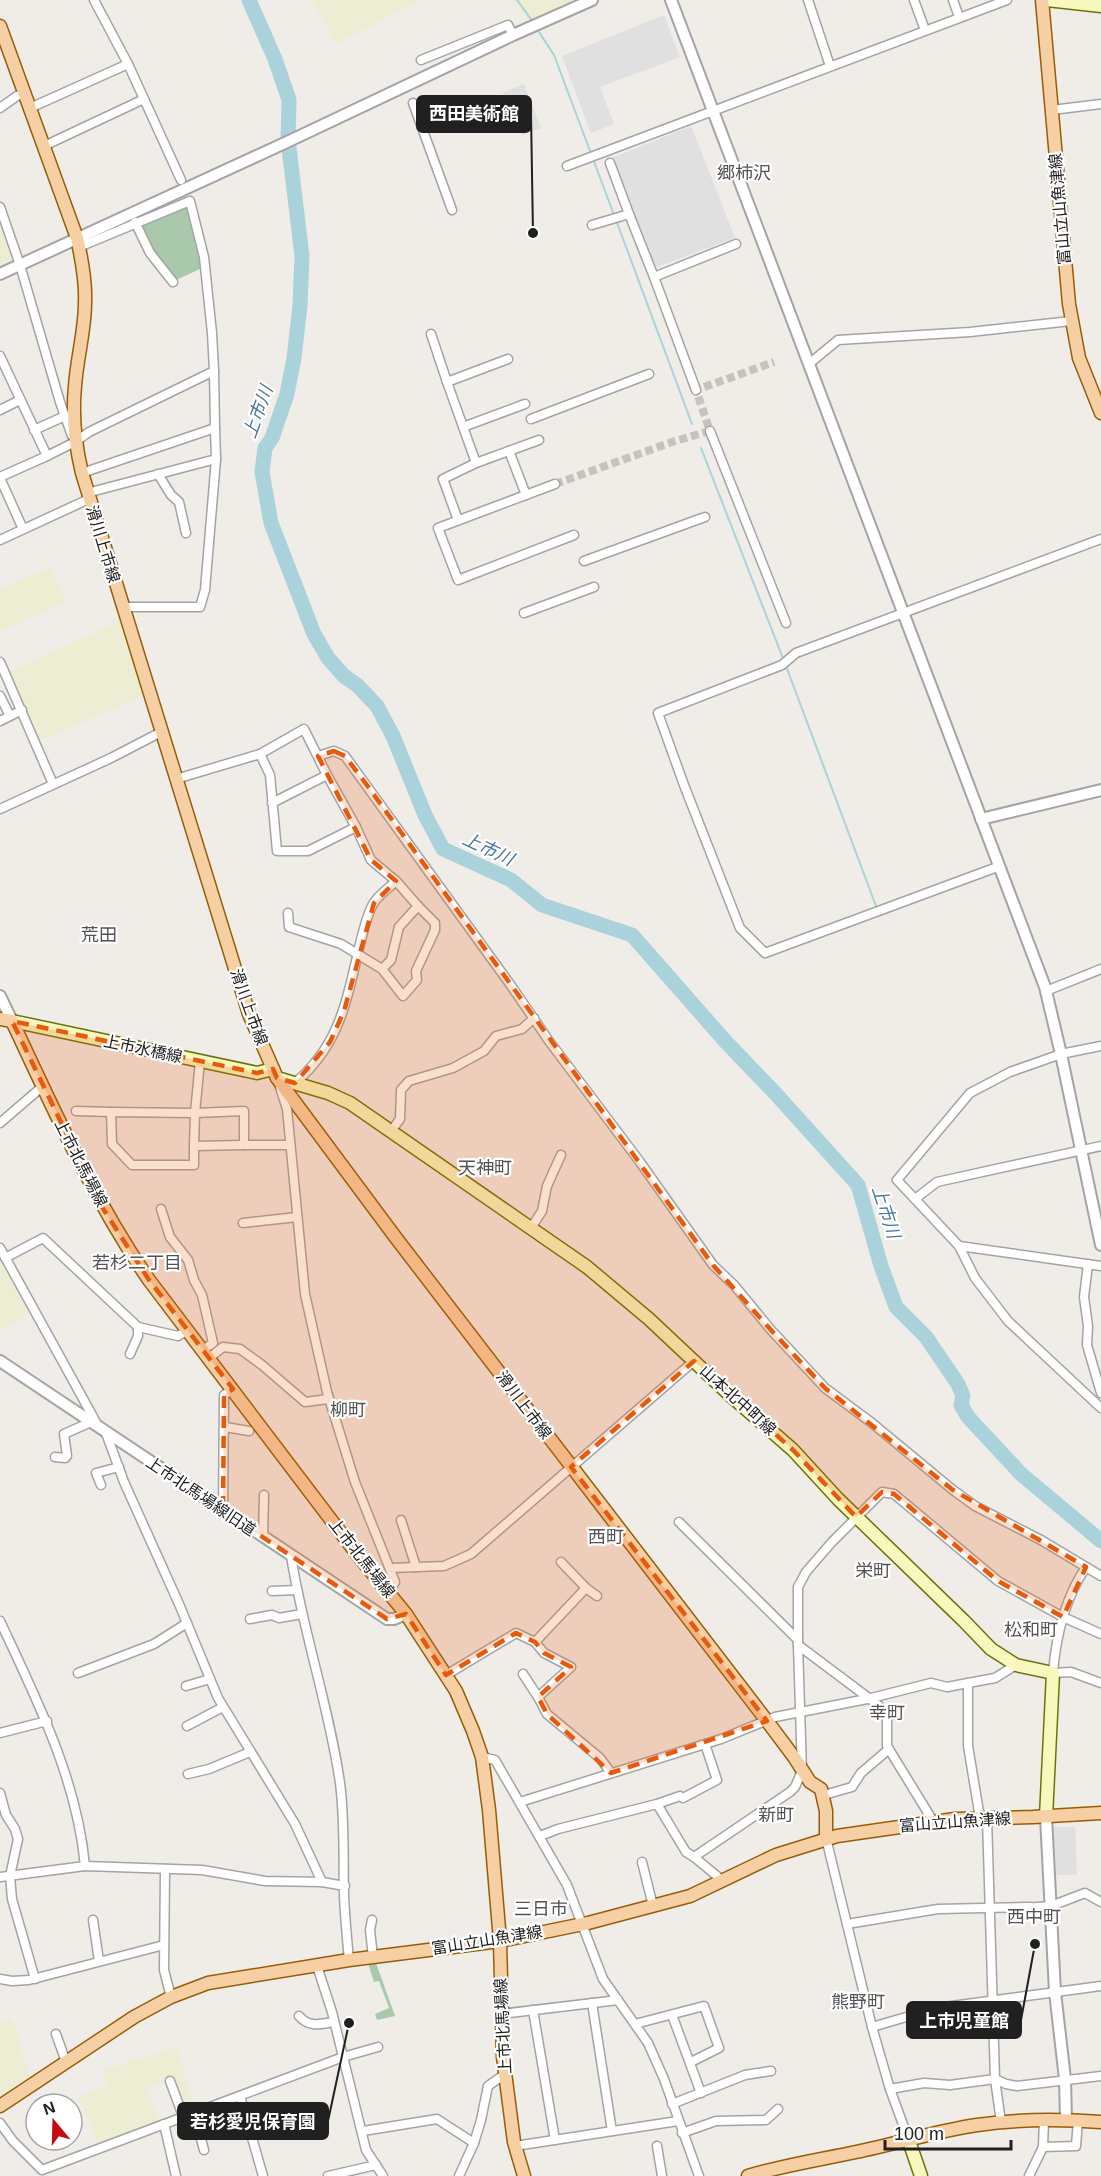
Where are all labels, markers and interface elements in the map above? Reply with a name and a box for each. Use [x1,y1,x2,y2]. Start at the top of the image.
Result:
callout: 西田美術館 [417,96,531,132]
text: 西田美術館 [429,104,519,124]
street label: 富山立山魚津線 [1046,152,1073,266]
district label: 郷柿沢 [717,163,771,183]
water label: 上市川 [239,381,277,441]
street label: 滑川上市線 [83,503,123,585]
water label: 上市川 [459,829,519,870]
district label: 荒田 [81,925,117,945]
street label: 滑川上市線 [227,966,271,1048]
street label: 上市水橋線 [102,1032,184,1066]
street label: 上市北馬場線 [52,1116,110,1210]
district label: 天神町 [458,1158,512,1178]
water label: 上市川 [868,1183,904,1243]
district label: 若杉二丁目 [92,1253,182,1273]
street label: 山本北中町線 [697,1362,779,1438]
street label: 滑川上市線 [493,1368,555,1442]
district label: 柳町 [330,1400,366,1420]
street label: 上市北馬場線旧道 [143,1453,259,1539]
street label: 上市北馬場線 [326,1515,398,1601]
district label: 西町 [588,1527,624,1547]
district label: 栄町 [855,1561,891,1581]
district label: 松和町 [1004,1620,1058,1640]
district label: 幸町 [869,1703,905,1723]
district label: 新町 [758,1805,794,1825]
street label: 富山立山魚津線 [898,1809,1011,1834]
district label: 三日市 [514,1899,568,1919]
district label: 西中町 [1007,1907,1061,1927]
street label: 富山立山魚津線 [430,1922,544,1957]
street label: 上市北馬場線 [492,1978,514,2074]
district label: 熊野町 [831,1992,885,2012]
callout: 上市児童館 [907,2002,1021,2038]
text: 上市児童館 [919,2011,1009,2031]
north arrow [24,2092,84,2152]
text: N [41,2098,58,2118]
callout: 若杉愛児保育園 [178,2103,328,2139]
text: 若杉愛児保育園 [190,2112,316,2132]
scale bar [885,2113,1011,2151]
text: 100 m [894,2124,944,2144]

